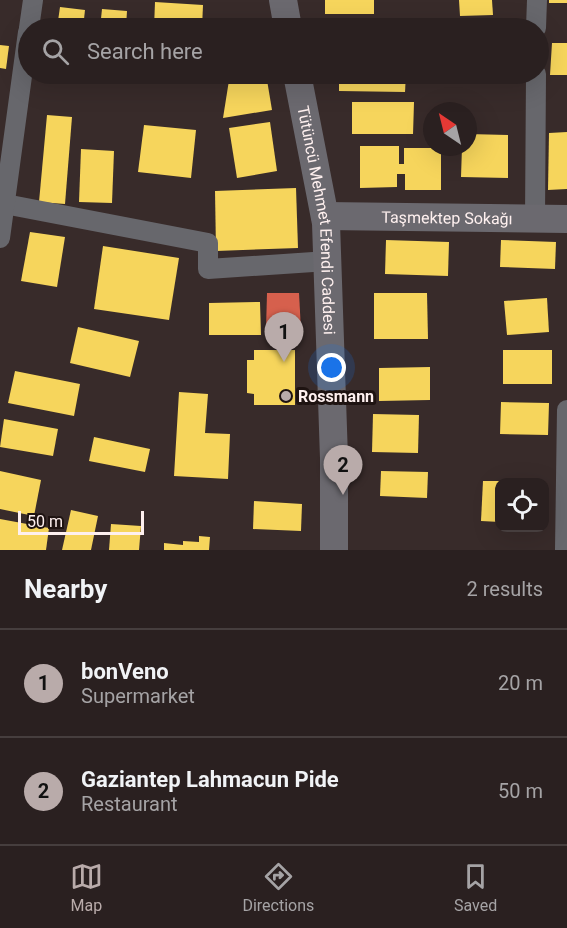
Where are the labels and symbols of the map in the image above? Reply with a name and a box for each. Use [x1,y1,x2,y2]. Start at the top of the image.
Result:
north arrow [423,102,477,156]
street label: Tütüncü Mehmet Efendi Caddesi [293,104,339,335]
street label: Taşmektep Sokağı [381,208,513,228]
pin: 1 [264,312,304,362]
your location [317,353,346,382]
place label: Rossmann [298,387,374,406]
marker: Rossmann [279,389,293,403]
pin: 2 [324,446,362,495]
scale bar [18,508,144,536]

